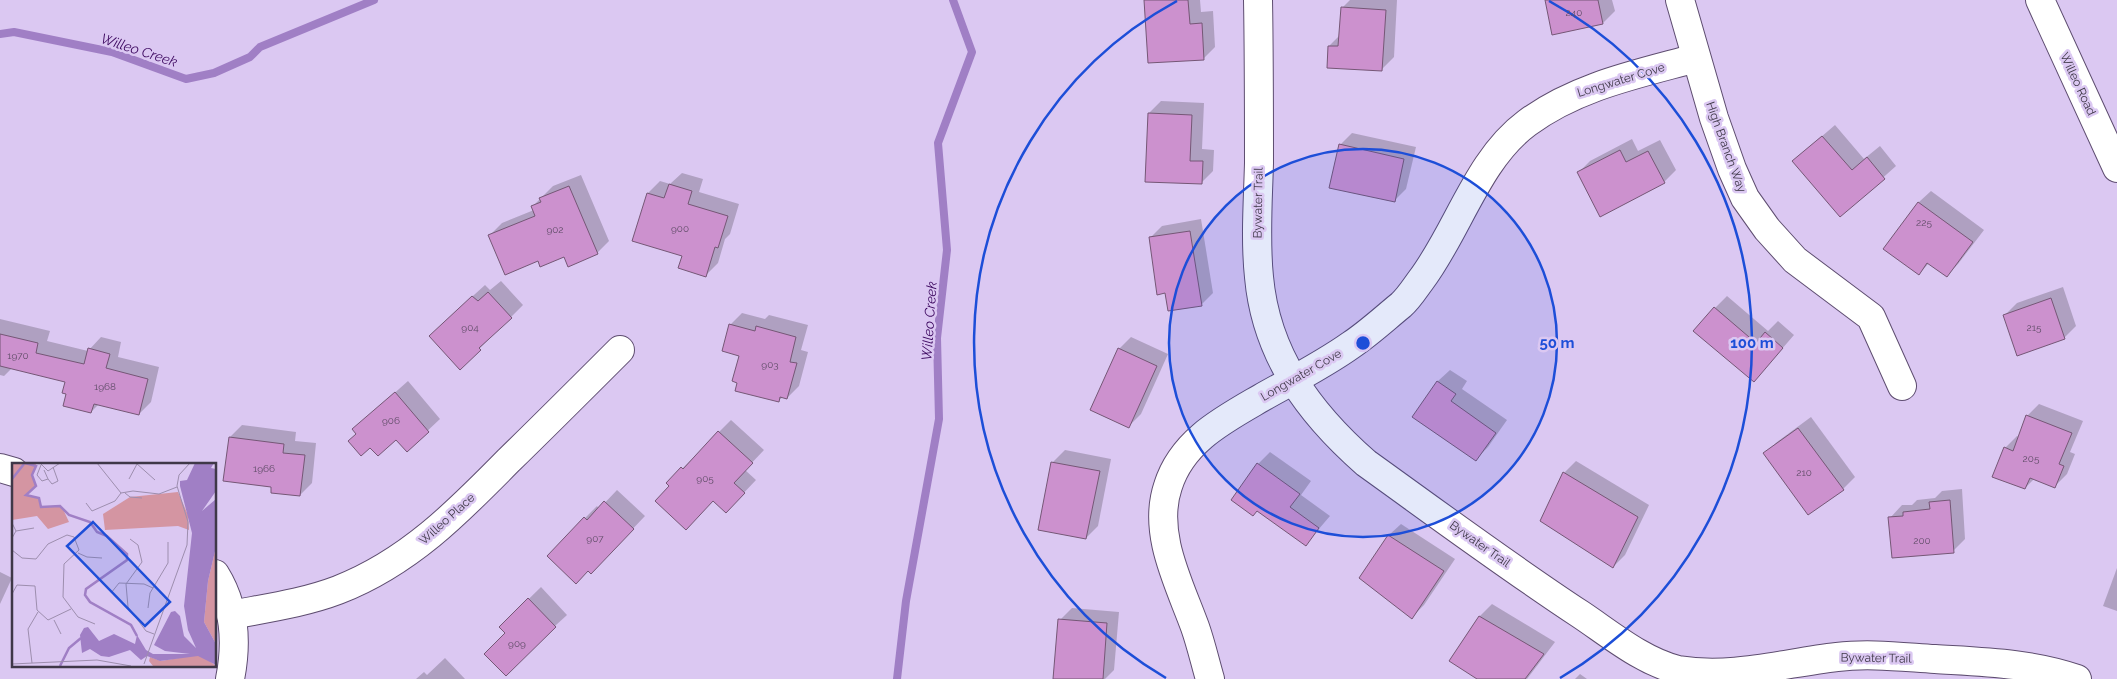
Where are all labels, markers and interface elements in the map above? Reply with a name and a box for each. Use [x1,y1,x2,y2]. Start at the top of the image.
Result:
house number: 240 [1566,7,1582,18]
water label: Willeo Creek [99,30,180,70]
street label: Willeo Road [2057,50,2099,118]
street label: Longwater Cove [1576,60,1666,100]
street label: High Branch Way [1703,100,1749,195]
street label: Bywater Trail [1250,167,1266,239]
house number: 225 [1916,217,1932,228]
house number: 900 [671,223,689,234]
house number: 902 [546,224,564,235]
water label: Willeo Creek [918,280,940,361]
house number: 904 [461,322,479,333]
house number: 215 [2027,322,2042,333]
centre of rings [1354,334,1372,352]
text: 50 m [1539,334,1575,352]
text: 100 m [1730,334,1774,352]
street label: Longwater Cove [1258,346,1344,404]
house number: 1970 [7,350,29,361]
house number: 903 [761,359,779,370]
house number: 1968 [94,381,116,392]
house number: 906 [382,415,400,426]
house number: 205 [2023,453,2040,464]
inset map [12,463,216,666]
house number: 1966 [253,463,275,474]
house number: 210 [1796,467,1812,478]
house number: 905 [696,473,714,484]
street label: Willeo Place [416,490,478,548]
street label: Bywater Trail [1447,518,1514,571]
house number: 907 [586,533,604,544]
house number: 200 [1913,535,1931,546]
house number: 909 [508,638,526,649]
street label: Bywater Trail [1840,650,1912,666]

